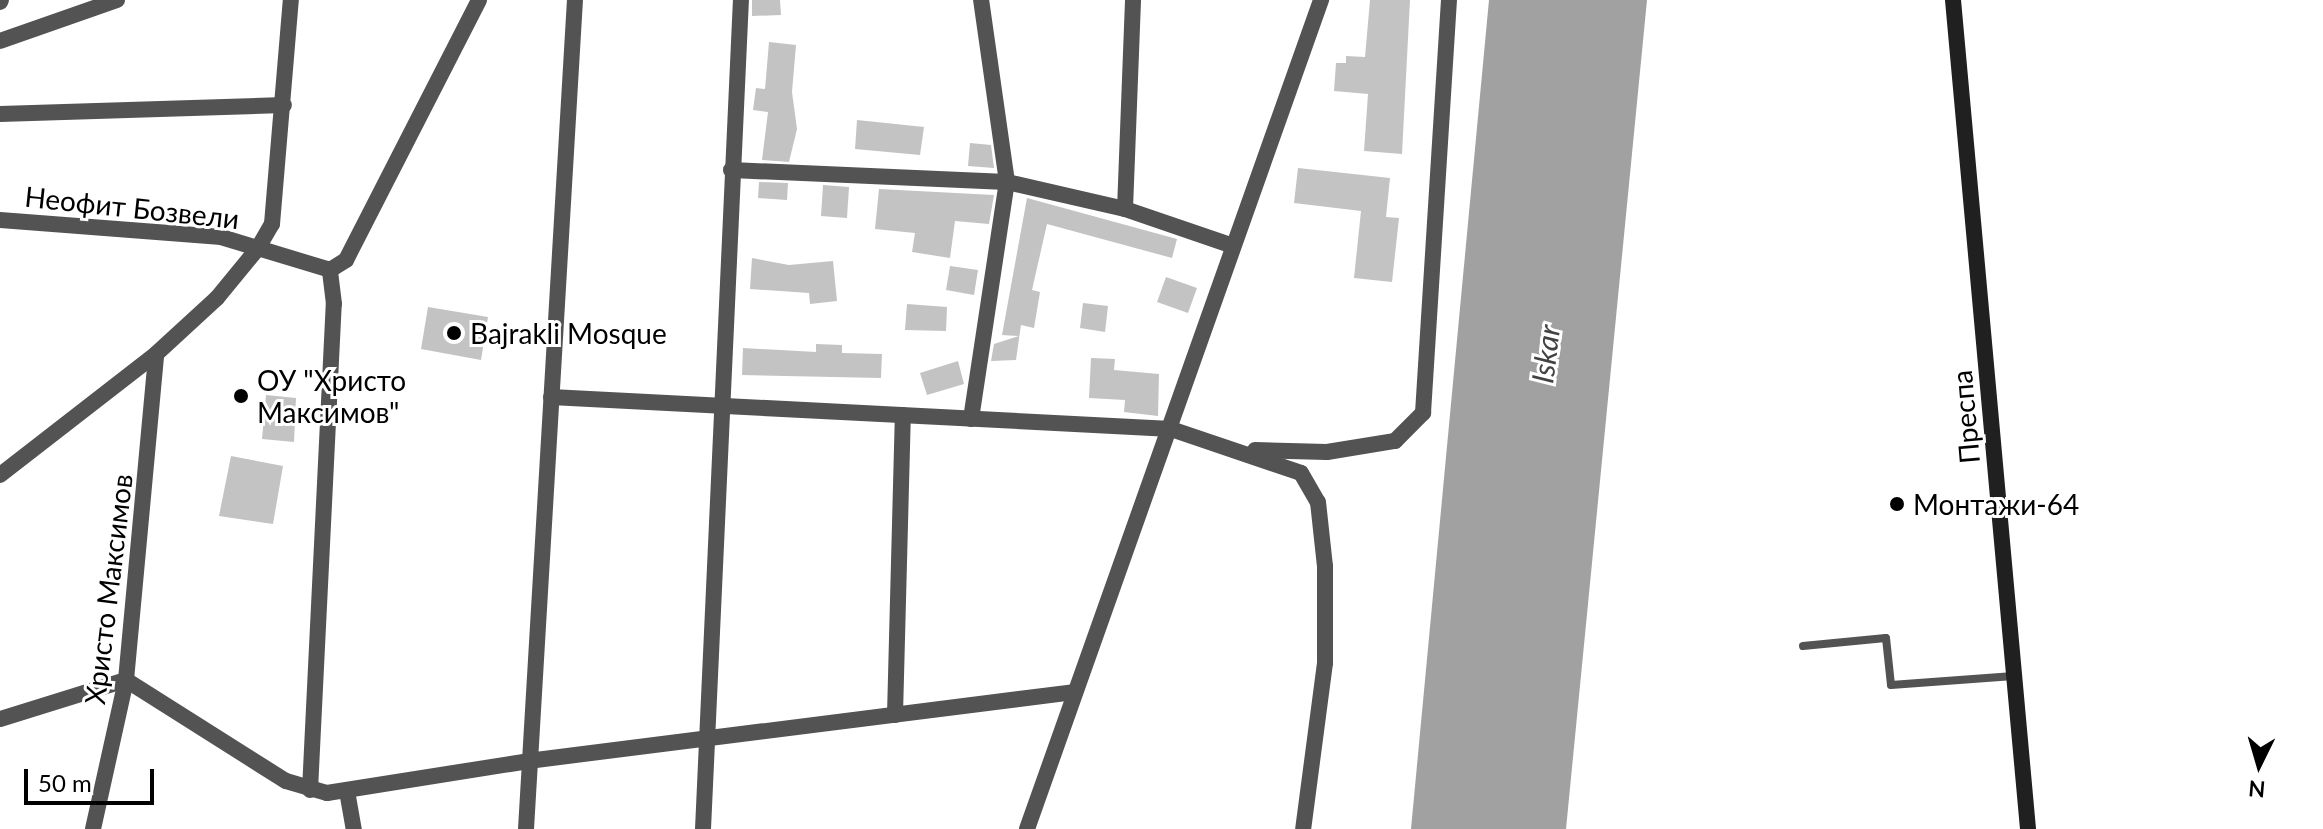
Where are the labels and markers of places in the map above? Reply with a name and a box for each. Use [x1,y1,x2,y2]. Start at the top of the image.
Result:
place label: Bajrakli Mosque [470,316,667,350]
marker: Bajrakli Mosque [445,324,463,342]
place label: ОУ "Христо Максимов" [257,363,406,429]
marker: ОУ "Христо Максимов" [232,387,250,405]
place label: Монтажи-64 [1913,487,2079,521]
marker: Монтажи-64 [1888,495,1906,513]

